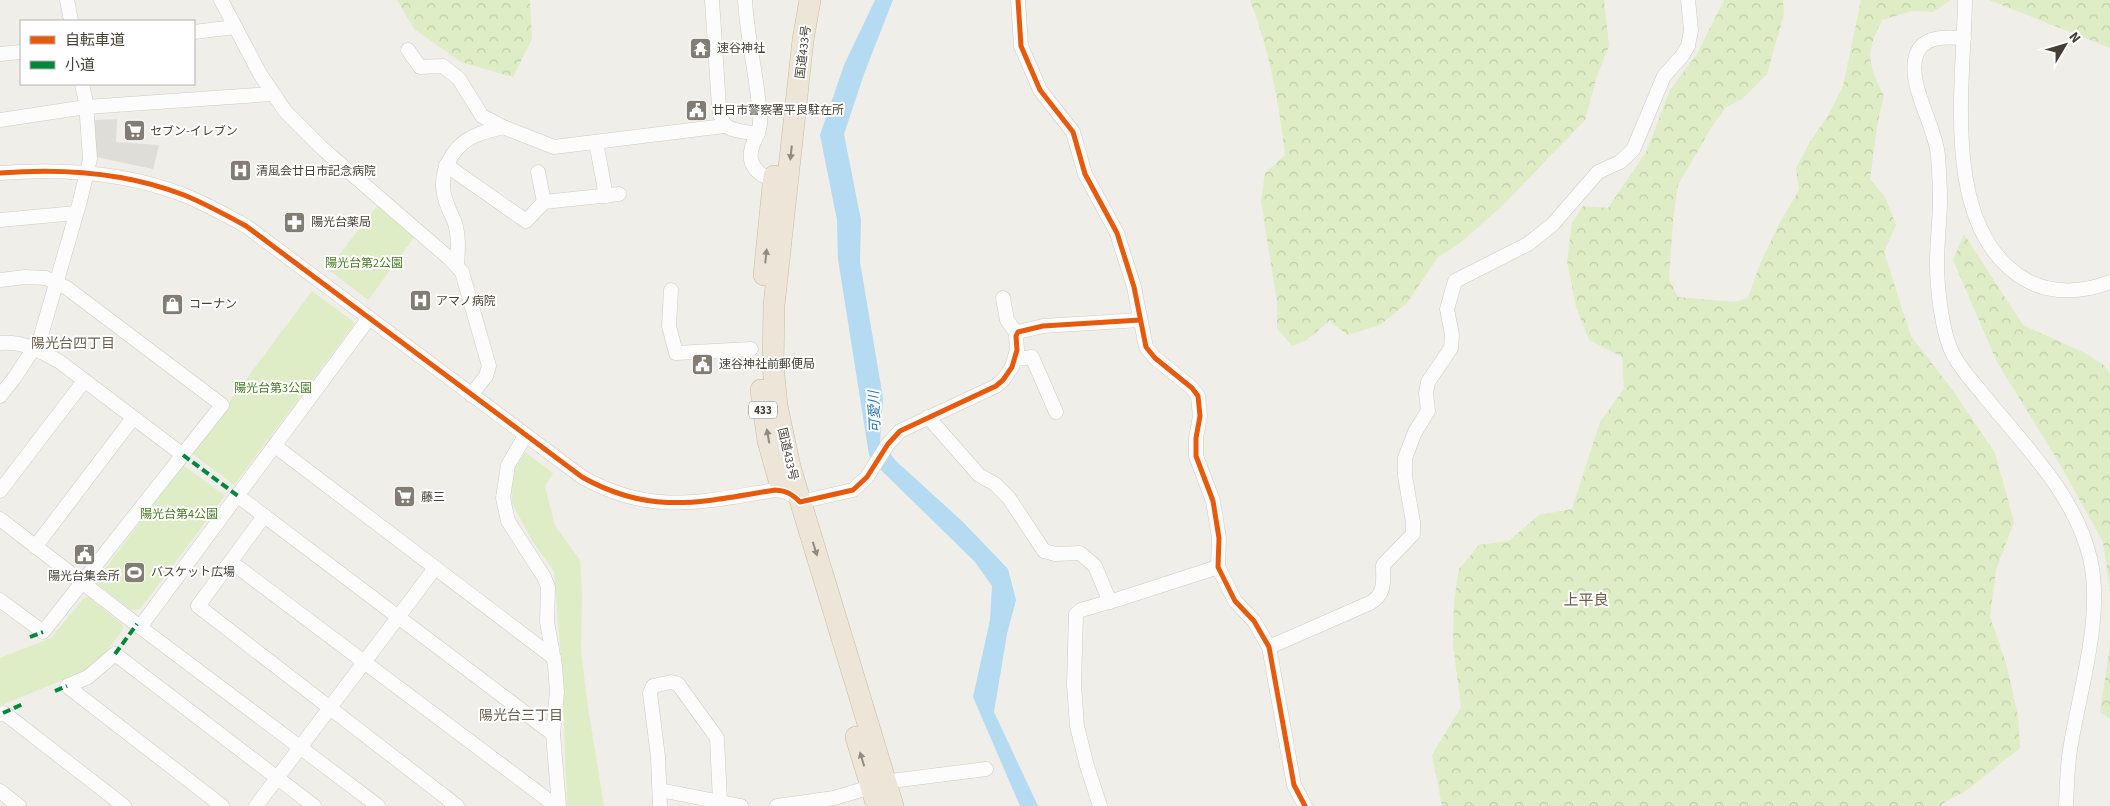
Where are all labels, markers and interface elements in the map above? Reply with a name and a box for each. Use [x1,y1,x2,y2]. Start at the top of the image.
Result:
legend [20,20,195,85]
north arrow [2040,20,2090,70]
street label: 国道433号 [792,24,815,80]
text: N [2064,28,2085,47]
text: 自転車道 [65,30,125,51]
temple icon: 速谷神社 [689,36,713,60]
place label: 速谷神社 [717,40,765,57]
text: 小道 [65,55,95,76]
public building icon: 廿日市警察署平良駐在所 [684,98,708,122]
place label: 廿日市警察署平良駐在所 [712,102,844,119]
supermarket icon: セブン-イレブン [122,119,146,143]
place label: セブン-イレブン [150,123,238,140]
one-way arrow [787,145,795,161]
hospital icon: 清風会廿日市記念病院 [228,159,252,183]
place label: 清風会廿日市記念病院 [256,163,376,180]
pharmacy icon: 陽光台薬局 [283,210,307,234]
place label: 陽光台薬局 [311,214,371,231]
one-way arrow [762,248,770,264]
park label: 陽光台第2公園 [325,255,403,272]
hospital icon: アマノ病院 [408,289,432,313]
shop icon: コーナン [161,292,185,316]
place label: アマノ病院 [436,293,496,310]
place label: コーナン [189,296,237,313]
district label: 陽光台四丁目 [31,334,115,354]
public building icon: 速谷神社前郵便局 [691,352,715,376]
place label: 速谷神社前郵便局 [719,356,815,373]
park label: 陽光台第3公園 [234,380,312,397]
water label: 可愛川 [864,389,886,433]
road number: 433 [749,402,777,418]
street label: 国道433号 [773,426,802,482]
one-way arrow [763,427,771,443]
supermarket icon: 藤三 [393,485,417,509]
place label: 藤三 [421,489,445,506]
park label: 陽光台第4公園 [140,506,218,523]
one-way arrow [811,541,819,556]
public building icon: 陽光台集会所 [72,543,96,567]
sports icon: バスケット広場 [123,560,147,584]
place label: バスケット広場 [151,564,235,581]
place label: 陽光台集会所 [48,568,120,585]
district label: 上平良 [1563,590,1609,611]
district label: 陽光台三丁目 [479,706,563,726]
one-way arrow [858,752,866,767]

